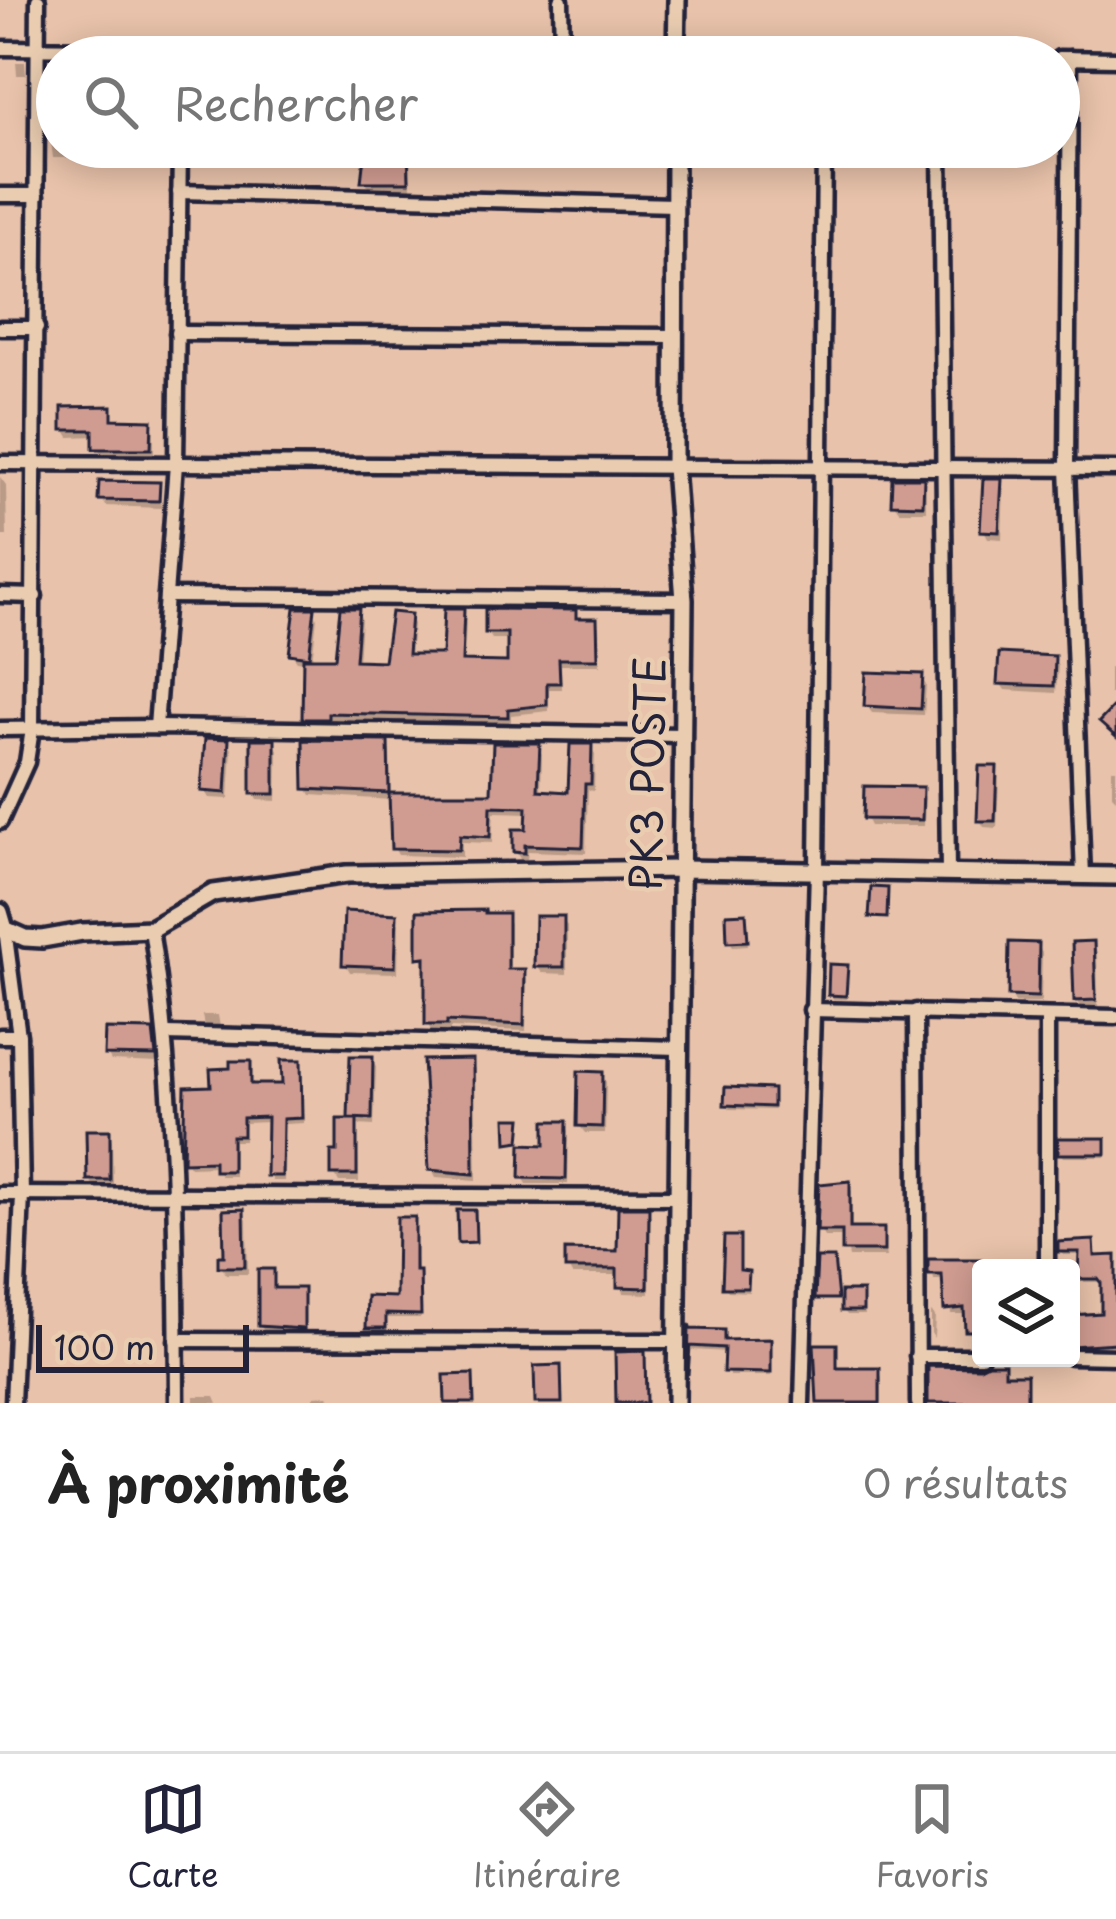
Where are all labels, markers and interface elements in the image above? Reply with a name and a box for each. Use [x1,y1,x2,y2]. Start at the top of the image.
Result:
search box [36,36,1080,168]
text: Rechercher [174,68,418,136]
icon: search [78,69,144,135]
street label: PK3 POSTE [612,656,680,892]
map controls [972,1259,1080,1367]
button: layers [972,1259,1080,1367]
scale bar [36,1319,249,1372]
text: 100 m [54,1321,155,1371]
text: À proximité [48,1443,349,1520]
text: 0 résultats [863,1452,1068,1511]
tab: Carte [127,1776,219,1898]
tab: Itinéraire [473,1776,621,1898]
tab: Favoris [875,1776,989,1898]

